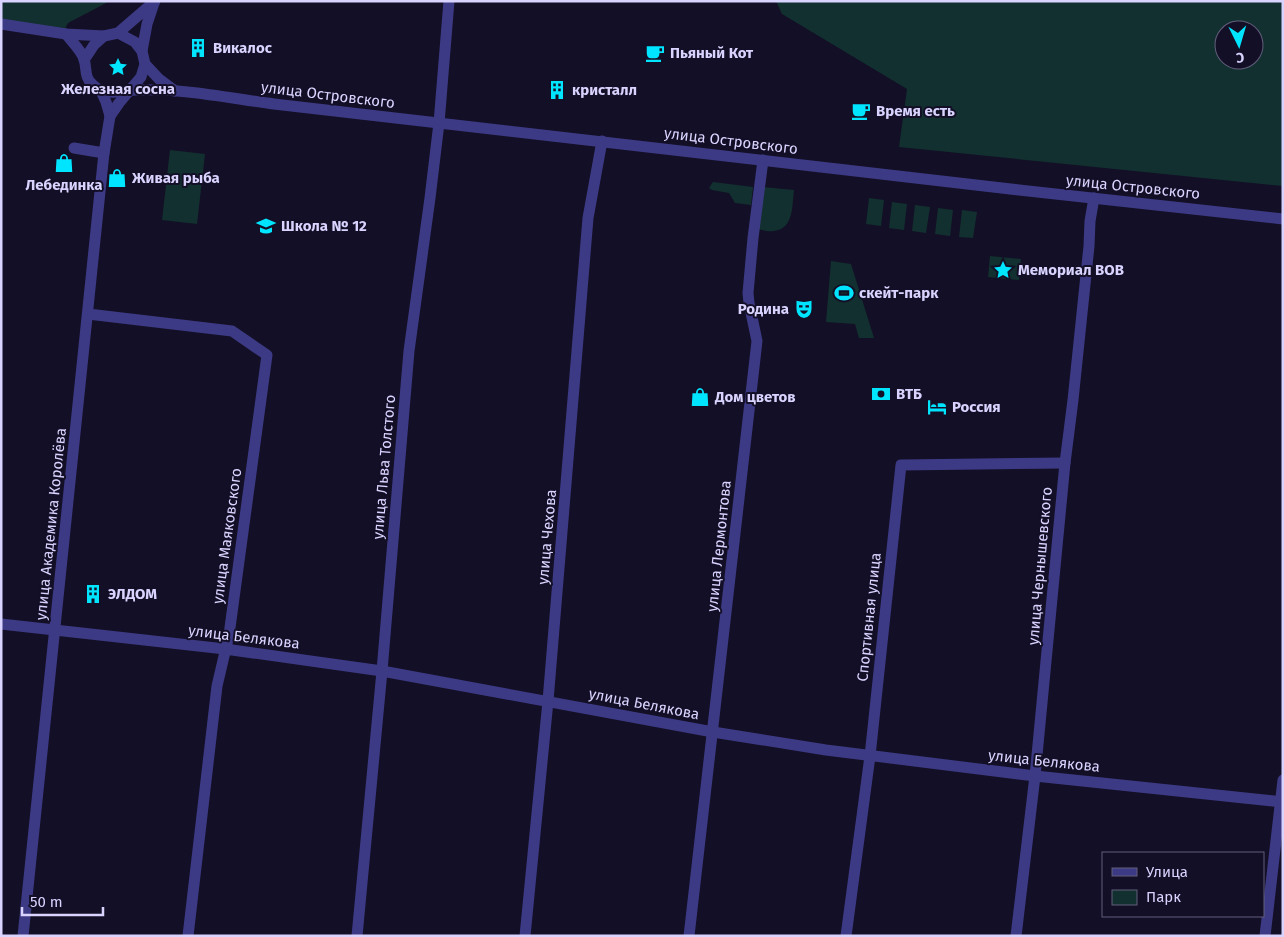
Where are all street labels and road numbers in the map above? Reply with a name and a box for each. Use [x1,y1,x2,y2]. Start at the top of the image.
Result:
street label: улица Островского [260,78,396,112]
street label: улица Островского [663,124,799,158]
street label: улица Островского [1065,171,1201,203]
street label: улица Льва Толстого [369,394,399,540]
street label: улица Академика Королёва [32,427,70,621]
street label: улица Маяковского [209,467,245,605]
street label: улица Лермонтова [703,479,735,613]
street label: улица Чернышевского [1024,486,1056,646]
street label: улица Чехова [534,489,560,585]
street label: Спортивная улица [853,552,885,682]
street label: улица Белякова [187,621,301,653]
street label: улица Белякова [587,684,701,724]
street label: улица Белякова [987,746,1101,776]

